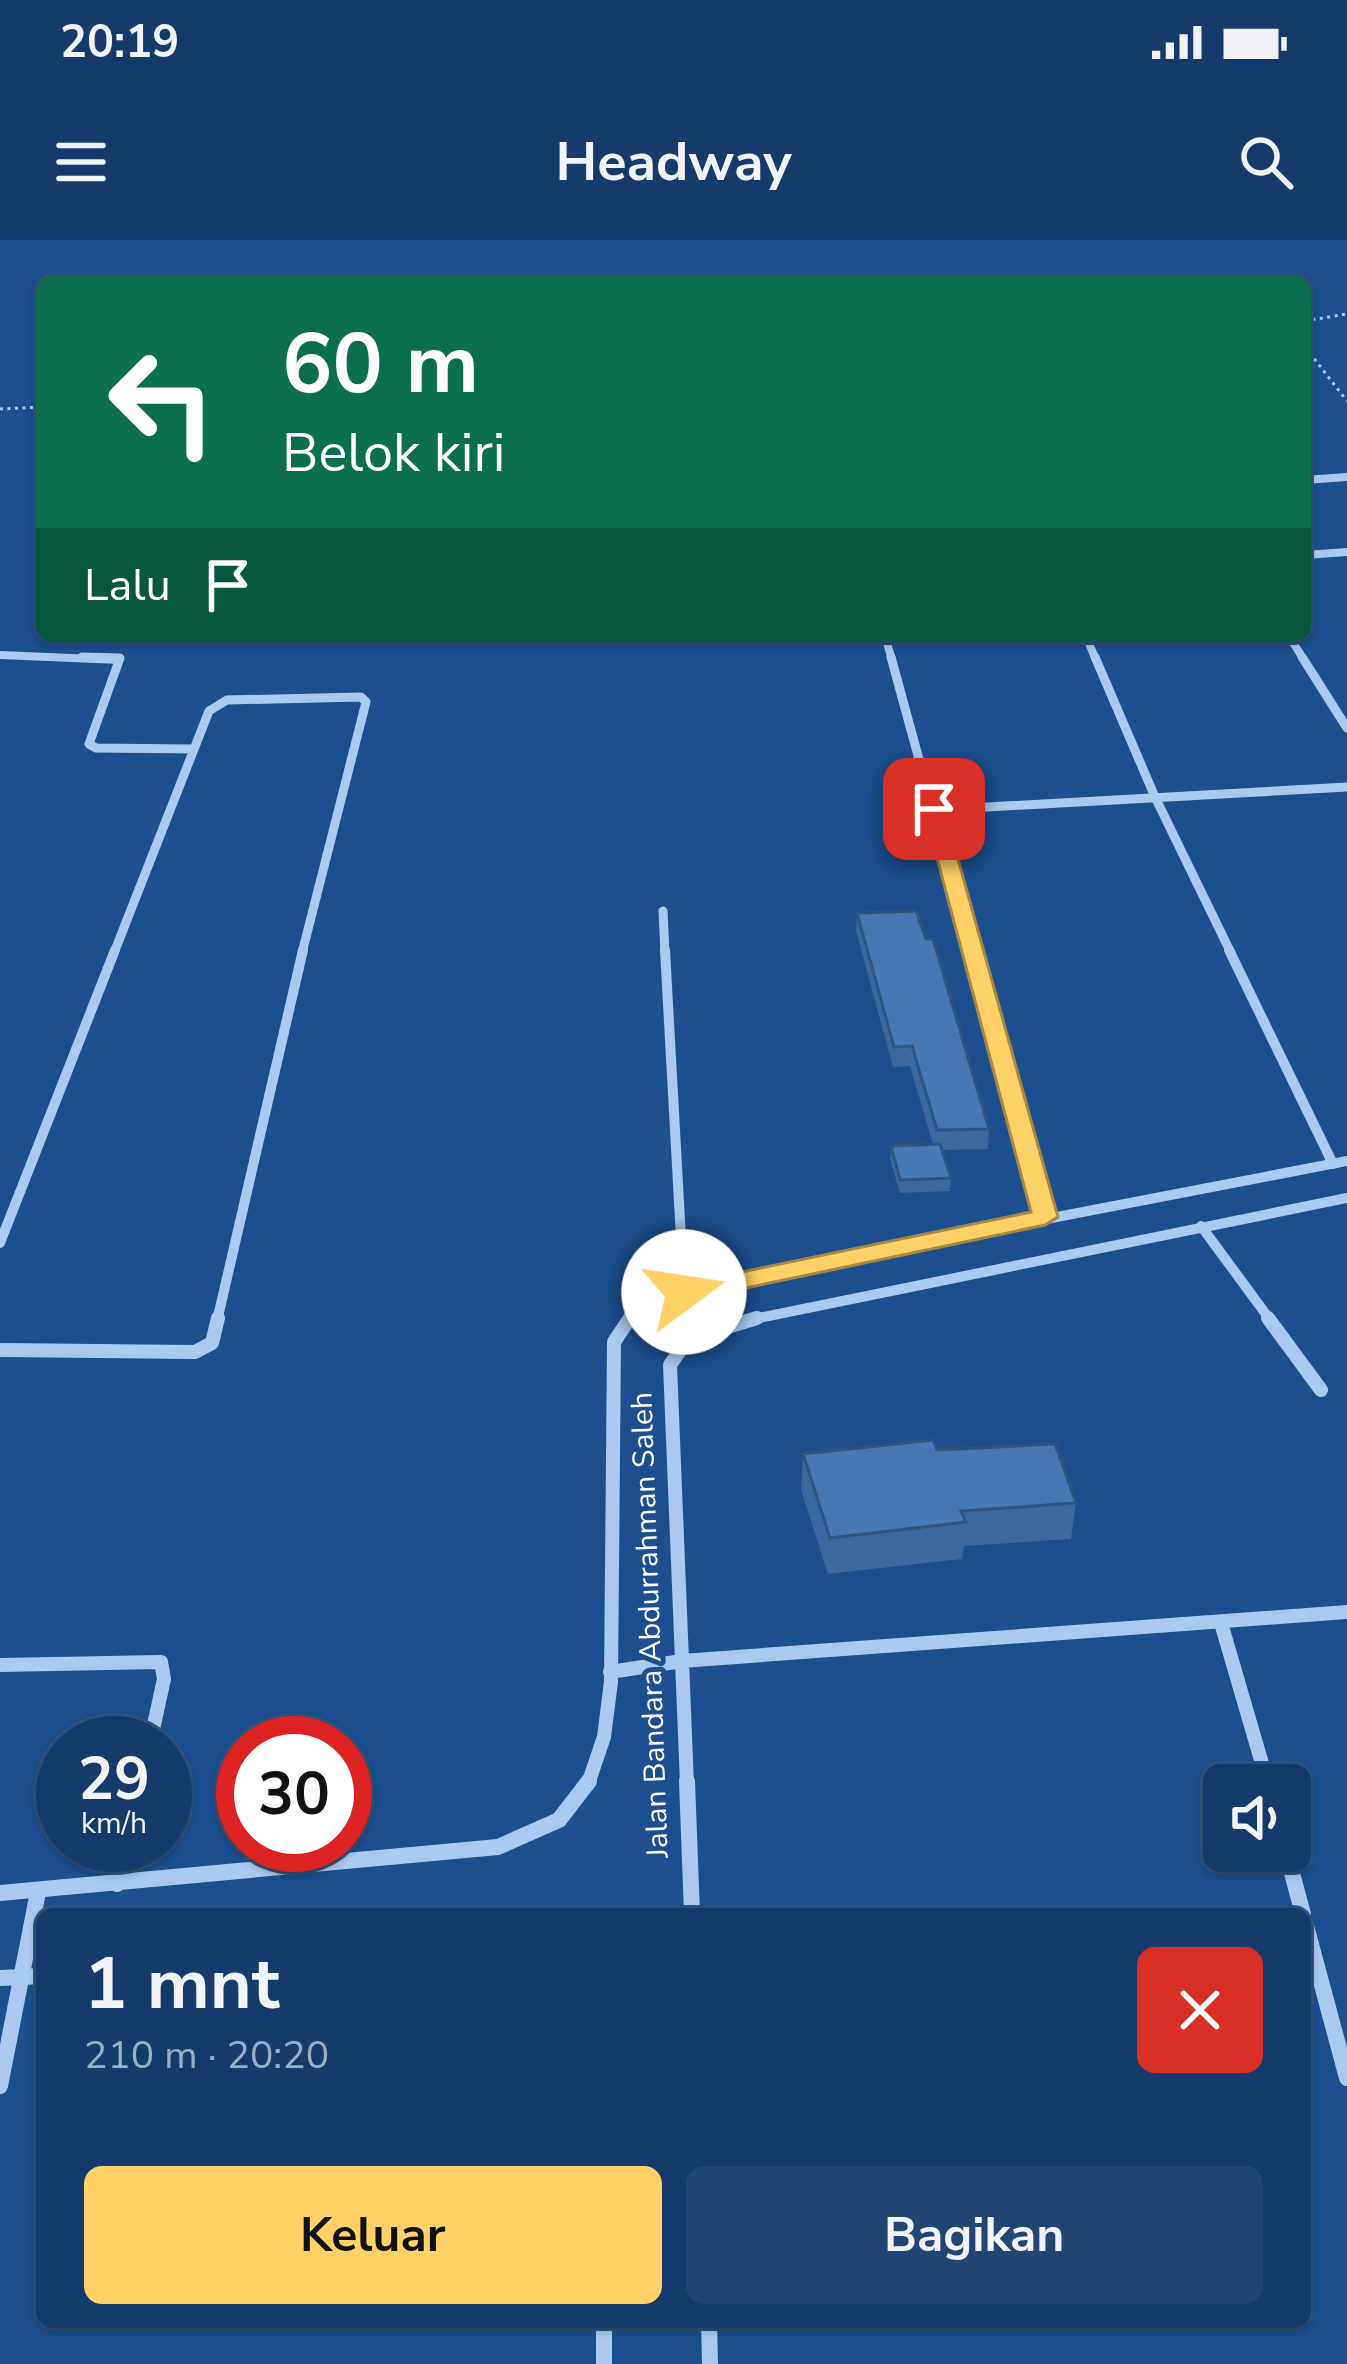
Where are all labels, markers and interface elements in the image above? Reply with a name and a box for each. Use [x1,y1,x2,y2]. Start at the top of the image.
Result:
text: 20:19 [60,12,179,73]
text: Headway [555,125,792,199]
icon: menu [48,129,114,195]
icon: search [1233,129,1299,195]
text: 60 m [282,307,479,422]
icon: left [84,324,240,480]
text: Belok kiri [282,416,505,490]
icon: arrive [195,552,261,618]
text: Lalu [84,555,171,616]
pin [883,758,985,860]
icon: arrive [901,776,967,842]
position arrow [621,1229,747,1355]
street label: Jalan Bandara Abdurrahman Saleh [621,1391,679,1860]
speed limit sign: 30 [216,1716,372,1872]
text: 29 [78,1738,150,1820]
map controls [1203,1764,1311,1872]
button: sound [1203,1764,1311,1872]
text: km/h [81,1803,147,1844]
text: 1 mnt [84,1935,280,2033]
button: close [1137,1947,1263,2073]
text: 210 m · 20:20 [84,2029,329,2082]
button: Keluar [84,2166,662,2304]
button: Bagikan [686,2166,1263,2304]

